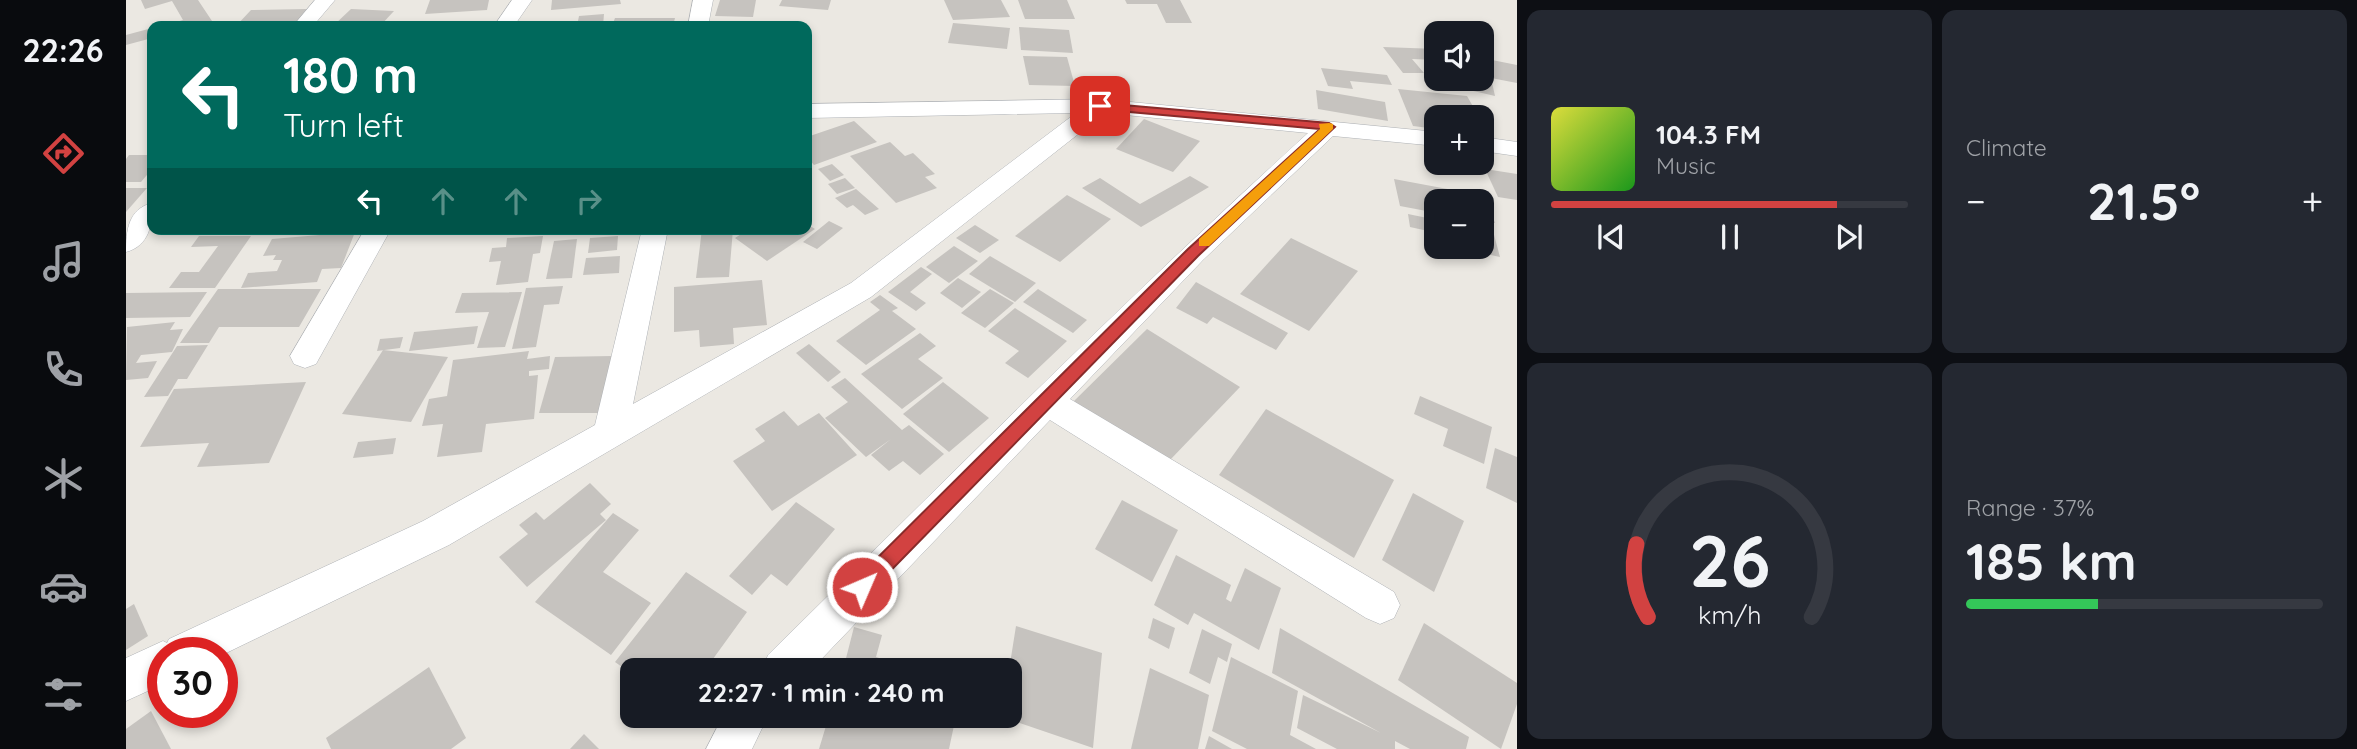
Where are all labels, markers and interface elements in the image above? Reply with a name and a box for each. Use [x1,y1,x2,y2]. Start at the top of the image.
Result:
map controls [1424,21,1494,259]
button: sound [1424,21,1494,91]
text: 22:26 [22,30,104,70]
text: 180 m [283,44,418,105]
icon: left [168,49,259,140]
pin [1070,76,1130,136]
icon: arrive [1081,87,1119,125]
text: Turn left [283,105,404,145]
button: + [1424,105,1494,175]
text: 104.3 FM [1656,118,1761,151]
icon: directions [39,129,88,178]
text: Climate [1966,133,2047,162]
text: Music [1656,151,1716,180]
text: 21.5° [2087,168,2200,233]
text: − [1966,177,1986,225]
text: + [2302,177,2323,225]
icon: left [351,182,389,220]
icon: ahead [424,182,462,220]
icon: ahead [497,182,535,220]
icon: right [570,182,608,220]
button: − [1424,189,1494,259]
icon: previous [1592,218,1630,256]
icon: pause [1711,218,1749,256]
icon: next [1830,218,1868,256]
icon: music [39,237,88,286]
icon: phone [39,345,88,394]
icon: climate [39,454,88,503]
text: Range · 37% [1966,493,2094,522]
text: 26 [1689,514,1770,605]
text: 185 km [1966,528,2137,593]
position arrow [825,550,899,624]
icon: car [39,562,88,611]
text: km/h [1698,599,1761,630]
speed limit sign: 30 [147,637,238,728]
icon: filters [39,670,88,719]
text: 22:27 · 1 min · 240 m [698,676,944,709]

